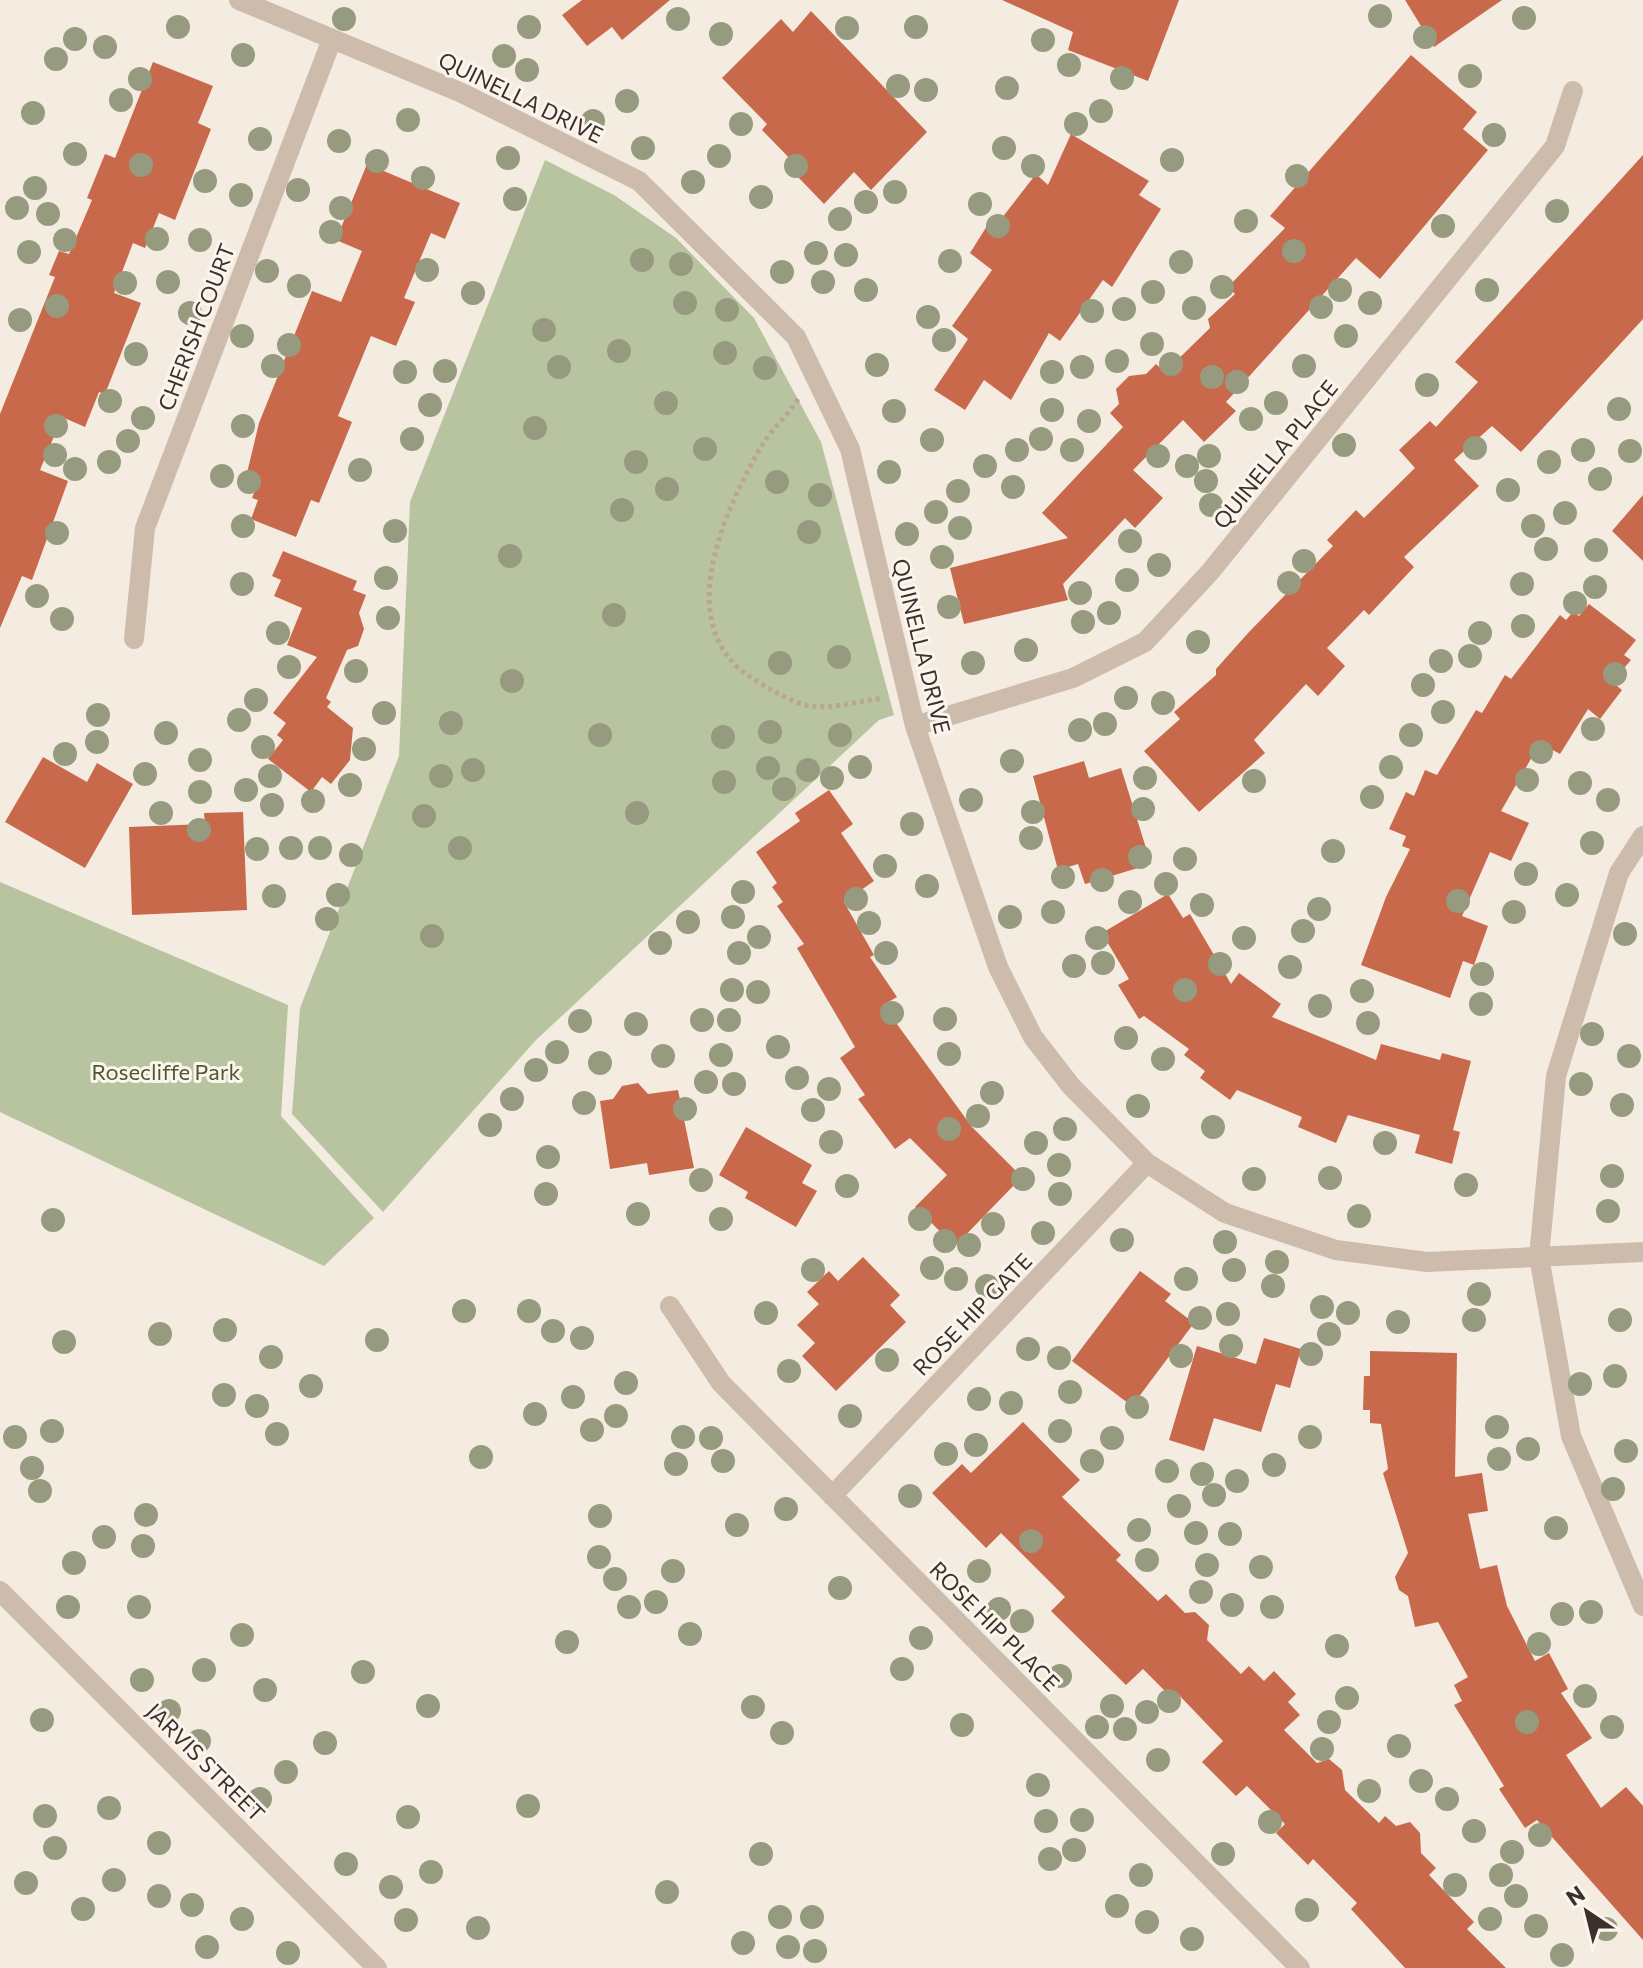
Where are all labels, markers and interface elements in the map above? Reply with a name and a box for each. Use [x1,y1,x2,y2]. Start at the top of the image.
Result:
street label: QUINELLA DRIVE [434,45,608,149]
street label: CHERISH COURT [152,240,240,414]
street label: QUINELLA PLACE [1207,374,1343,534]
street label: QUINELLA DRIVE [887,556,957,736]
park label: Rosecliffe Park [92,1058,241,1085]
street label: ROSE HIP GATE [907,1247,1037,1381]
street label: ROSE HIP PLACE [925,1556,1065,1696]
street label: JARVIS STREET [141,1697,271,1827]
north arrow [1547,1872,1627,1952]
text: N [1561,1879,1590,1911]

